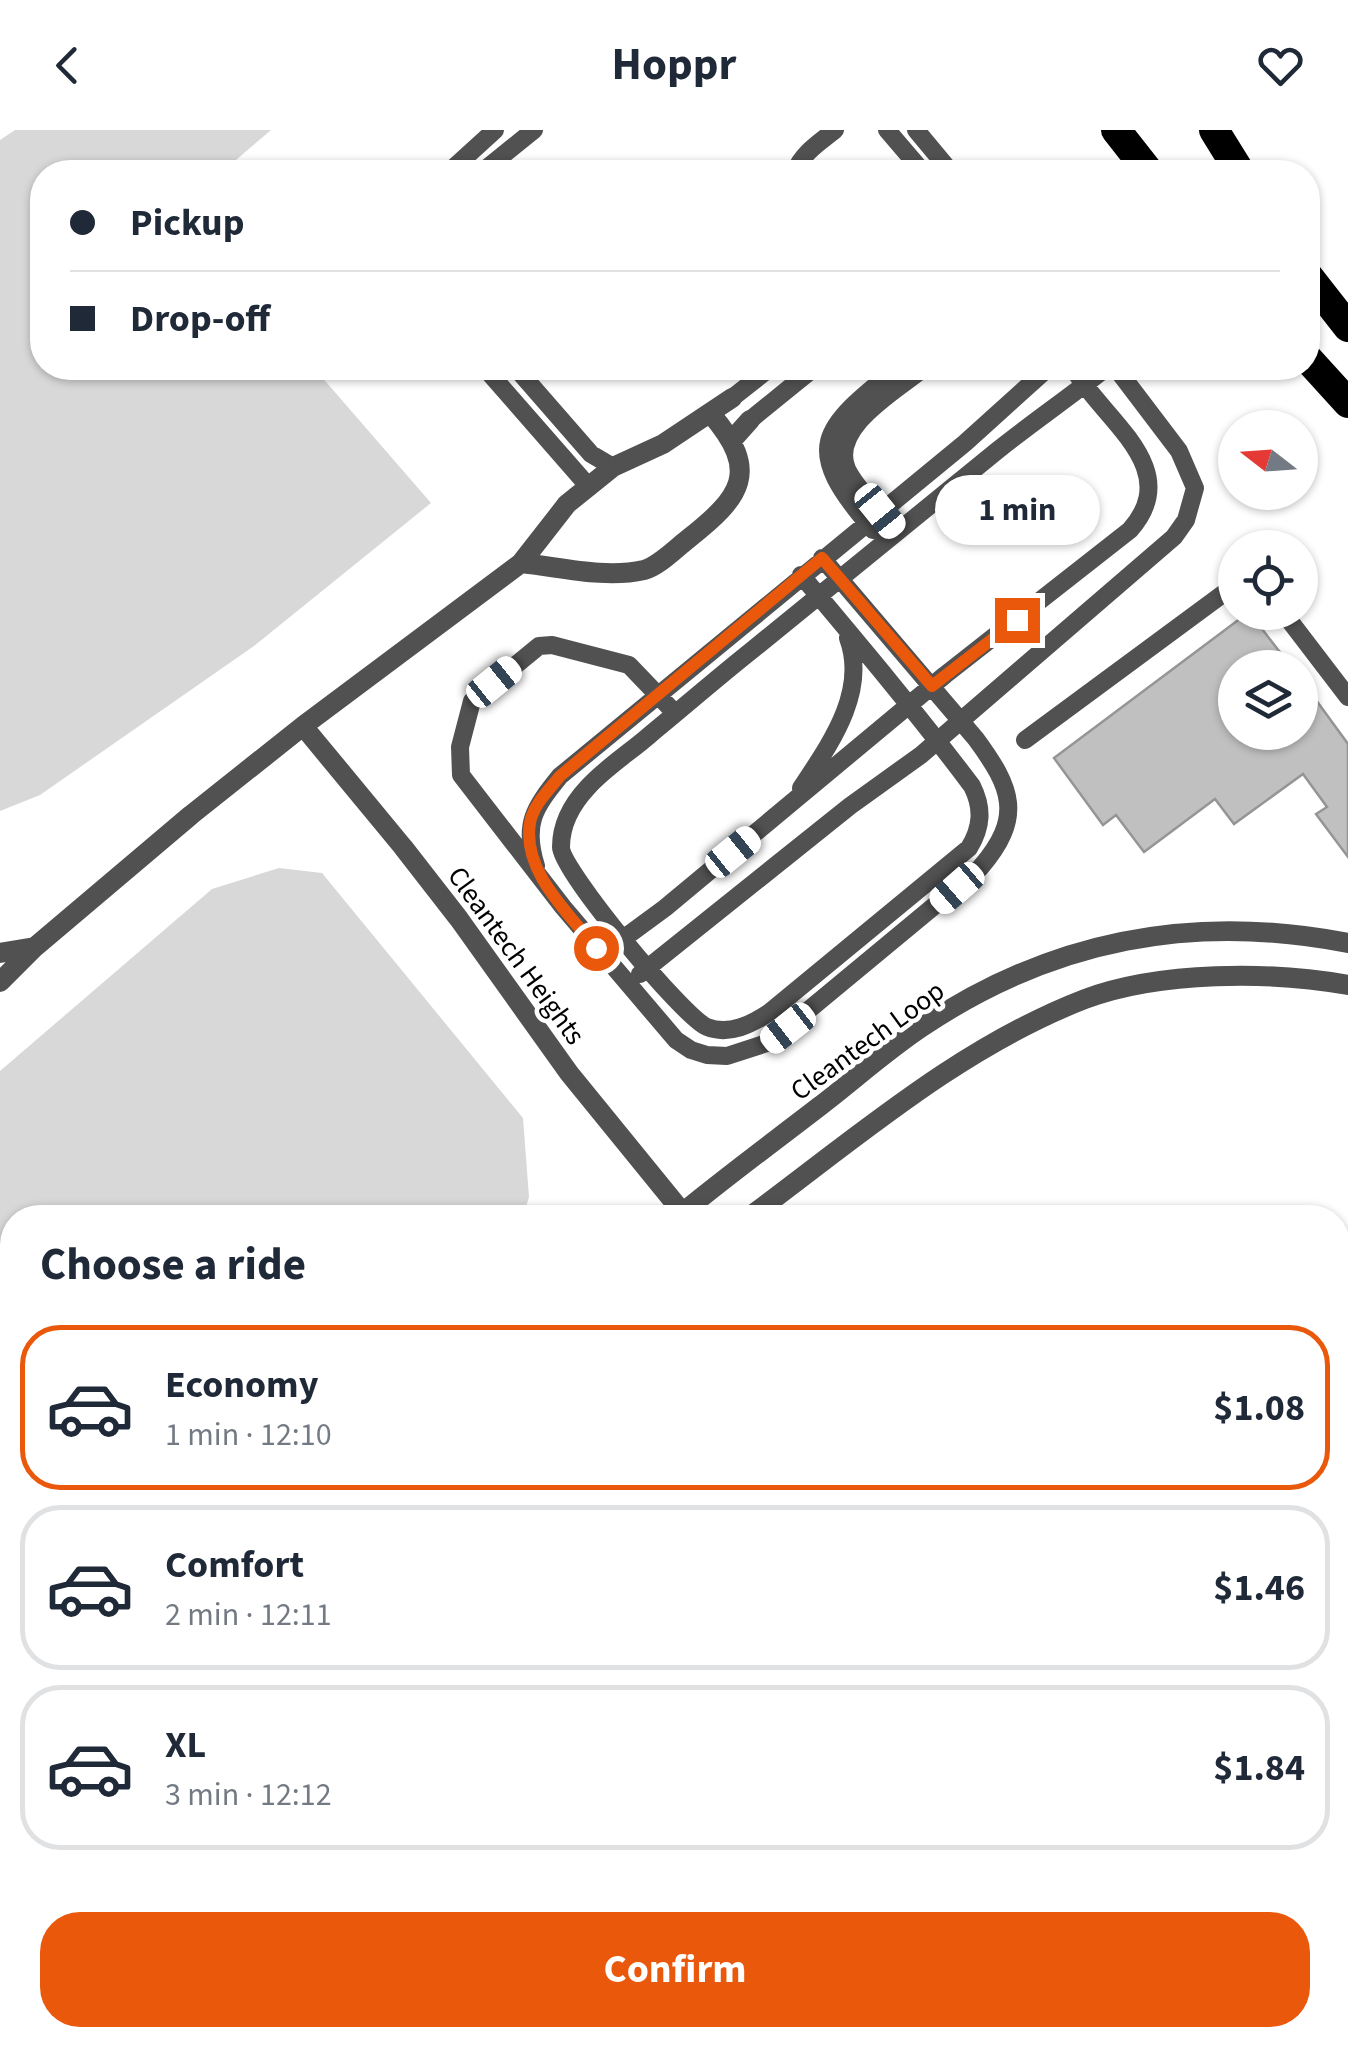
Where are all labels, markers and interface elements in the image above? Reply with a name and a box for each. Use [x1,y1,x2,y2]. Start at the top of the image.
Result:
text: Hoppr [612,33,736,97]
icon: back [40,38,95,93]
icon: heart [1253,38,1308,93]
text: Pickup [130,196,244,250]
text: Drop-off [130,292,270,346]
north arrow [1218,410,1318,510]
map controls [1218,410,1318,750]
callout: 1 min [934,475,1100,545]
car [849,478,911,544]
text: 1 min [979,487,1056,533]
button: locate [1218,530,1318,630]
route end [995,598,1040,643]
button: layers [1218,650,1318,750]
car [461,651,527,713]
car [700,821,766,883]
car [925,857,989,919]
street label: Cleantech Heights [438,858,595,1053]
route start [574,926,619,971]
street label: Cleantech Loop [782,971,953,1110]
car [755,998,821,1058]
text: Choose a ride [40,1233,306,1297]
text: Economy [165,1358,318,1412]
icon: car [45,1363,135,1453]
text: $1.08 [1213,1381,1305,1435]
text: 1 min · 12:10 [165,1412,332,1458]
text: Comfort [165,1538,304,1592]
icon: car [45,1543,135,1633]
text: $1.46 [1213,1561,1305,1615]
text: 2 min · 12:11 [165,1592,332,1638]
text: XL [165,1718,206,1772]
icon: car [45,1723,135,1813]
text: $1.84 [1213,1741,1305,1795]
text: 3 min · 12:12 [165,1772,332,1818]
button: Confirm [40,1912,1310,2027]

